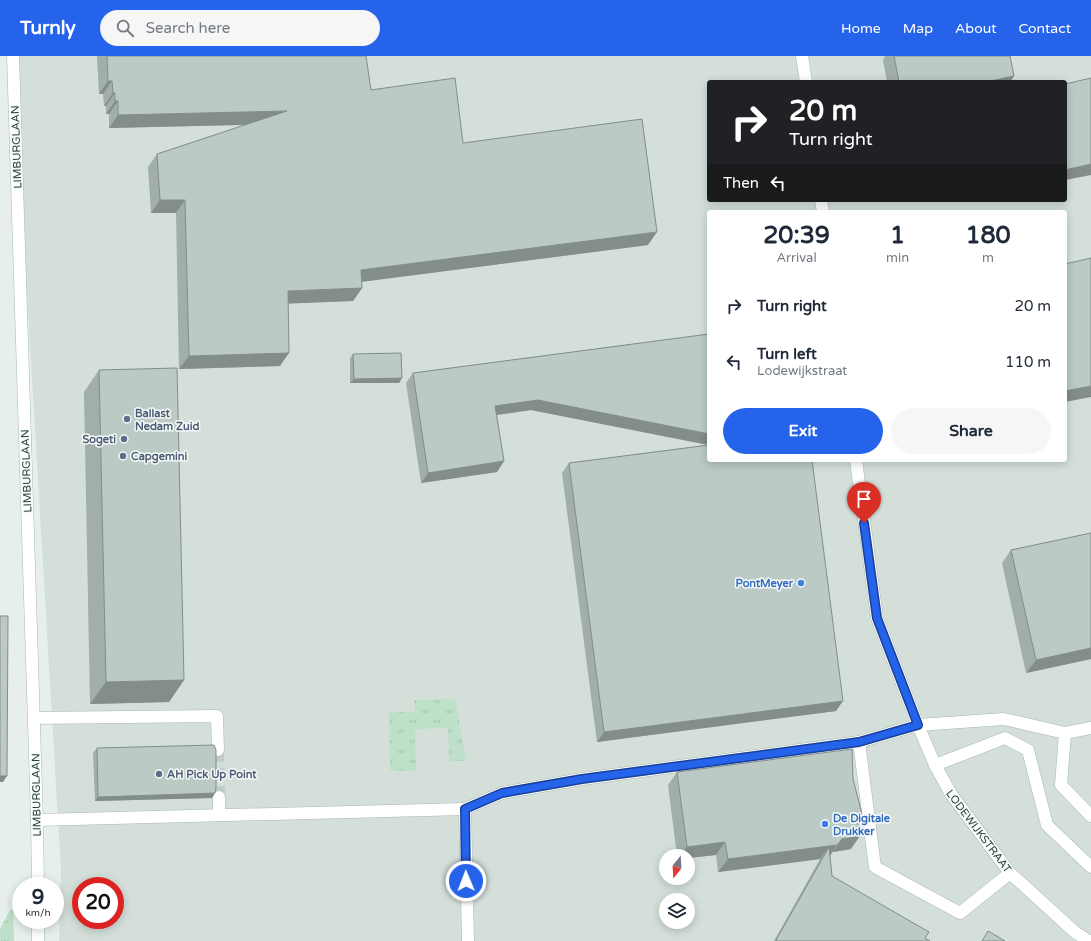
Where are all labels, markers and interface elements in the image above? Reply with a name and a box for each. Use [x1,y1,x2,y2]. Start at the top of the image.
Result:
search box [100,10,380,46]
text: Turnly [20,17,76,39]
icon: search [114,17,136,39]
text: Search here [146,19,230,37]
text: Home [841,20,881,37]
text: Map [903,20,933,37]
text: About [955,20,997,37]
text: Contact [1019,20,1071,37]
text: 20 m [789,94,857,128]
icon: right [723,96,775,148]
street label: LIMBURGLAAN [9,105,24,189]
text: Turn right [789,128,873,150]
icon: left [767,172,789,194]
text: Then [723,174,759,192]
text: 20:39 [763,221,830,250]
text: 1 [890,221,905,250]
text: 180 [965,221,1011,250]
text: Arrival [776,250,817,266]
text: min [886,250,909,266]
text: m [982,250,994,266]
icon: right [723,295,745,317]
text: Turn right [757,297,827,315]
text: 20 m [1014,297,1051,315]
text: Turn left [757,345,817,363]
icon: left [723,351,745,373]
text: 110 m [1005,353,1051,371]
text: Lodewijkstraat [757,363,847,379]
place label: Ballast Nedam Zuid [135,407,199,433]
button: Exit [723,408,883,454]
button: Share [891,408,1051,454]
marker: Ballast Nedam Zuid [122,414,132,424]
street label: LIMBURGLAAN [19,429,34,513]
place label: Sogeti [82,433,116,447]
marker: Sogeti [119,434,129,444]
place label: Capgemini [131,450,187,464]
marker: Capgemini [118,451,128,461]
pin [847,482,881,523]
icon: arrive [853,488,875,510]
place label: PontMeyer [735,577,794,591]
marker: PontMeyer [796,578,806,588]
street label: LIMBURGLAAN [29,753,44,837]
place label: AH Pick Up Point [167,768,257,782]
marker: AH Pick Up Point [154,769,164,779]
street label: LODEWIJKSTRAAT [943,787,1014,876]
place label: De Digitale Drukker [833,812,891,838]
marker: De Digitale Drukker [820,819,830,829]
north arrow [659,849,695,885]
map controls [659,849,695,929]
position arrow [445,860,487,902]
speed limit sign: 20 [72,877,124,929]
text: 9 [32,886,44,910]
button: layers [659,893,695,929]
text: km/h [25,907,51,919]

